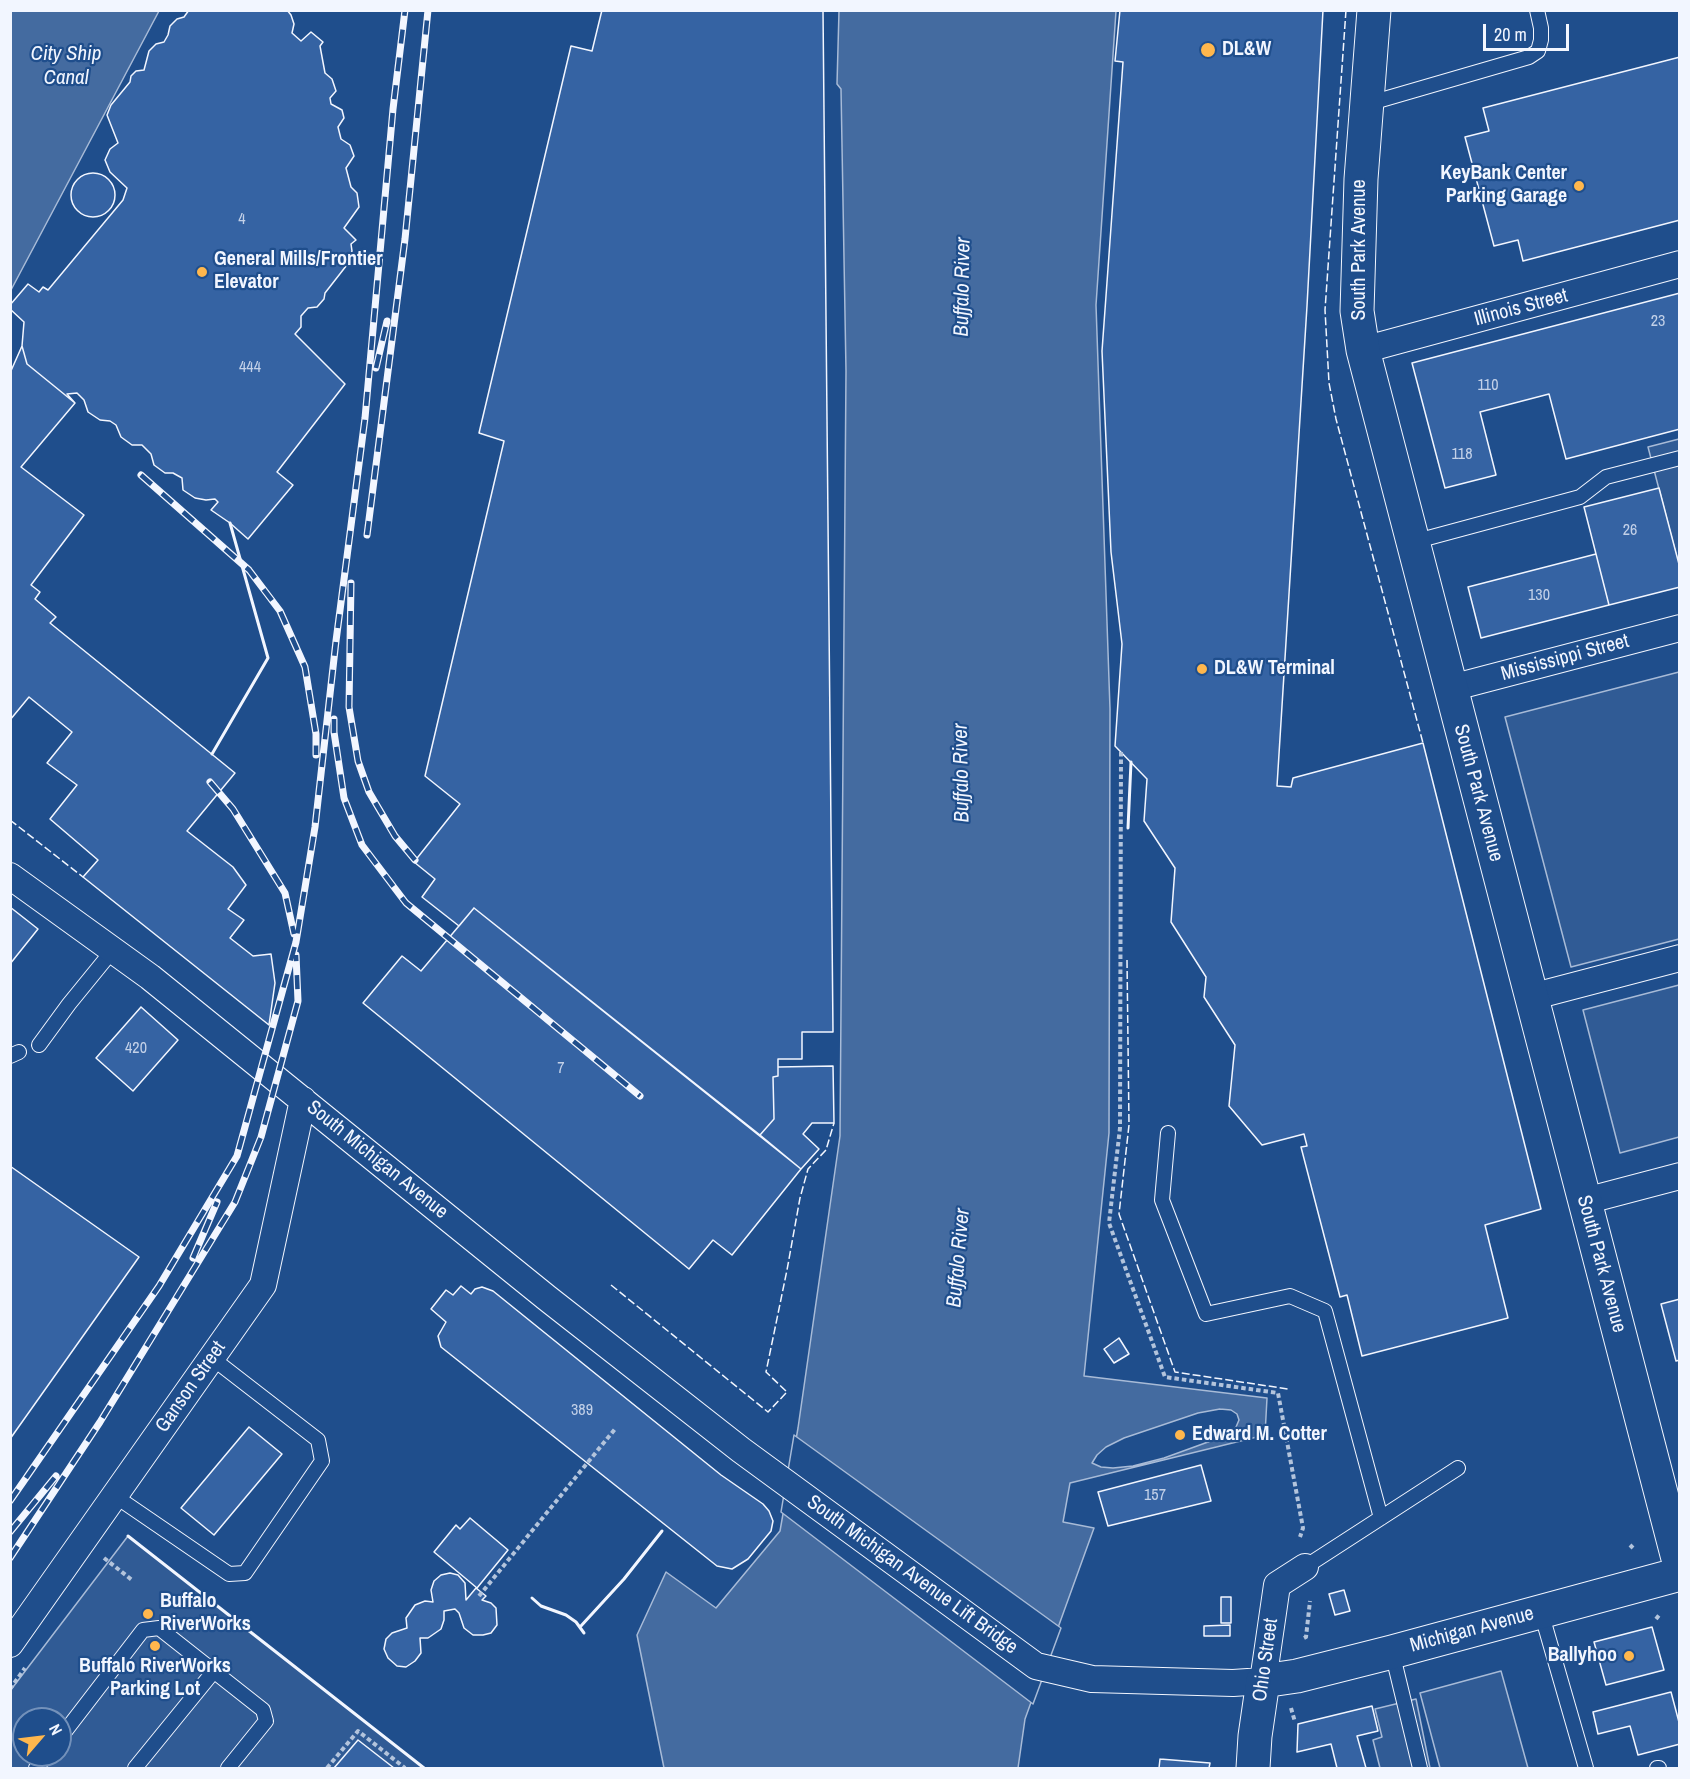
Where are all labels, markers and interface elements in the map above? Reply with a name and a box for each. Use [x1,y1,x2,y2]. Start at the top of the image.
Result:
scale bar [1486,12,1572,50]
text: 20 m [1494,22,1527,47]
place label: DL&W [1222,38,1271,62]
water label: City Ship Canal [31,41,101,91]
marker: DL&W [1199,41,1217,59]
place label: KeyBank Center Parking Garage [1440,162,1567,209]
street label: South Park Avenue [1348,179,1372,321]
marker: KeyBank Center Parking Garage [1572,179,1586,193]
house number: 4 [238,210,246,230]
water label: Buffalo River [950,237,976,337]
place label: General Mills/Frontier Elevator [214,248,383,295]
marker: General Mills/Frontier Elevator [195,265,209,279]
street label: Illinois Street [1472,284,1570,332]
house number: 23 [1651,312,1665,332]
house number: 444 [239,358,261,378]
house number: 110 [1478,376,1498,396]
house number: 118 [1452,445,1472,465]
house number: 26 [1623,521,1637,541]
house number: 130 [1528,586,1550,606]
street label: Mississippi Street [1499,629,1631,687]
place label: DL&W Terminal [1214,657,1335,681]
marker: DL&W Terminal [1195,662,1209,676]
street label: South Park Avenue [1448,722,1508,864]
water label: Buffalo River [949,723,975,823]
house number: 420 [125,1039,147,1059]
house number: 7 [557,1059,565,1079]
street label: South Michigan Avenue [302,1096,452,1224]
street label: South Park Avenue [1571,1193,1631,1335]
water label: Buffalo River [942,1208,976,1308]
street label: Ganson Street [151,1337,231,1437]
house number: 389 [571,1401,593,1421]
place label: Edward M. Cotter [1192,1423,1327,1447]
marker: Edward M. Cotter [1173,1428,1187,1442]
house number: 157 [1144,1486,1166,1506]
street label: South Michigan Avenue Lift Bridge [802,1490,1022,1660]
place label: Buffalo RiverWorks [160,1590,251,1637]
street label: Michigan Avenue [1407,1602,1537,1658]
marker: Buffalo RiverWorks [141,1607,155,1621]
street label: Ohio Street [1248,1617,1284,1703]
marker: Buffalo RiverWorks Parking Lot [148,1639,162,1653]
place label: Ballyhoo [1548,1644,1617,1668]
marker: Ballyhoo [1622,1649,1636,1663]
place label: Buffalo RiverWorks Parking Lot [79,1655,231,1702]
north arrow [12,1707,72,1767]
text: N [44,1720,68,1739]

